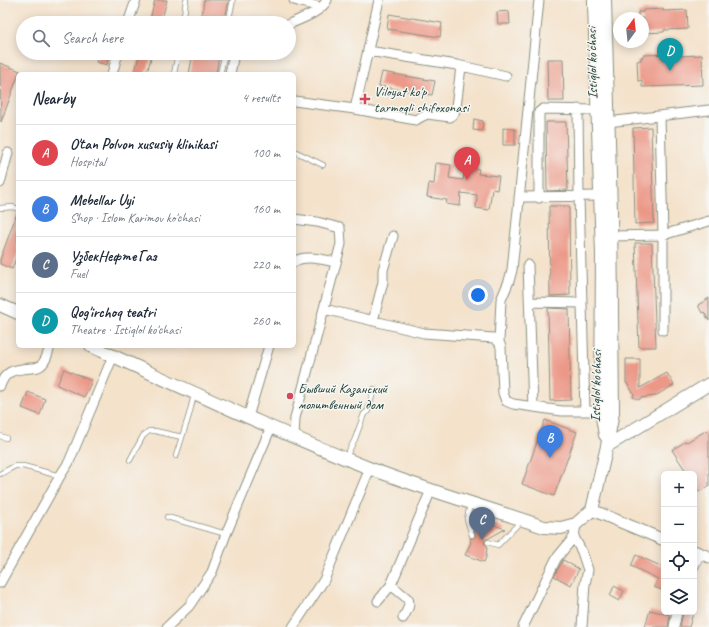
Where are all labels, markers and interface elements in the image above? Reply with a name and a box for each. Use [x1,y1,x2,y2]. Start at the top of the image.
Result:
north arrow [613,12,649,48]
search box [16,16,296,60]
street label: Istiqlol ko'chasi [583,24,601,99]
icon: search [30,27,52,49]
text: Search here [62,29,123,48]
pin: D [657,38,683,71]
place label: Viloyat ko'p tarmoqli shifoxonasi [374,83,471,116]
text: Nearby [32,88,75,109]
text: 4 results [242,90,280,106]
marker: Viloyat ko'p tarmoqli shifoxonasi [359,93,371,105]
text: O'tan Polvon xususiy klinikasi [70,135,217,154]
text: A [42,145,48,161]
text: 100 m [252,145,280,161]
pin: A [454,147,480,180]
text: Hospital [70,154,106,170]
text: Mebellar Uyi [70,191,134,210]
text: B [42,201,48,217]
text: 160 m [252,201,280,217]
text: Shop · Islom Karimov ko'chasi [70,210,200,226]
text: УзбекНефтеГаз [70,247,157,266]
text: C [42,257,48,273]
text: 220 m [252,257,280,273]
text: Fuel [70,266,87,282]
your location [468,285,488,305]
text: Qog'irchoq teatri [70,303,155,322]
text: D [41,313,49,329]
text: 260 m [252,313,280,329]
text: Theatre · Istiqlol ko'chasi [70,322,181,338]
street label: Istiqlol ko'chasi [587,347,605,422]
place label: Бывший Казанский молитвенный дом [298,380,389,413]
marker: Бывший Казанский молитвенный дом [285,391,295,401]
pin: B [537,425,563,458]
map controls [661,471,697,615]
button: + [661,471,697,507]
pin: C [469,507,495,540]
button: − [661,507,697,543]
button: locate [661,543,697,579]
button: layers [661,579,697,615]

